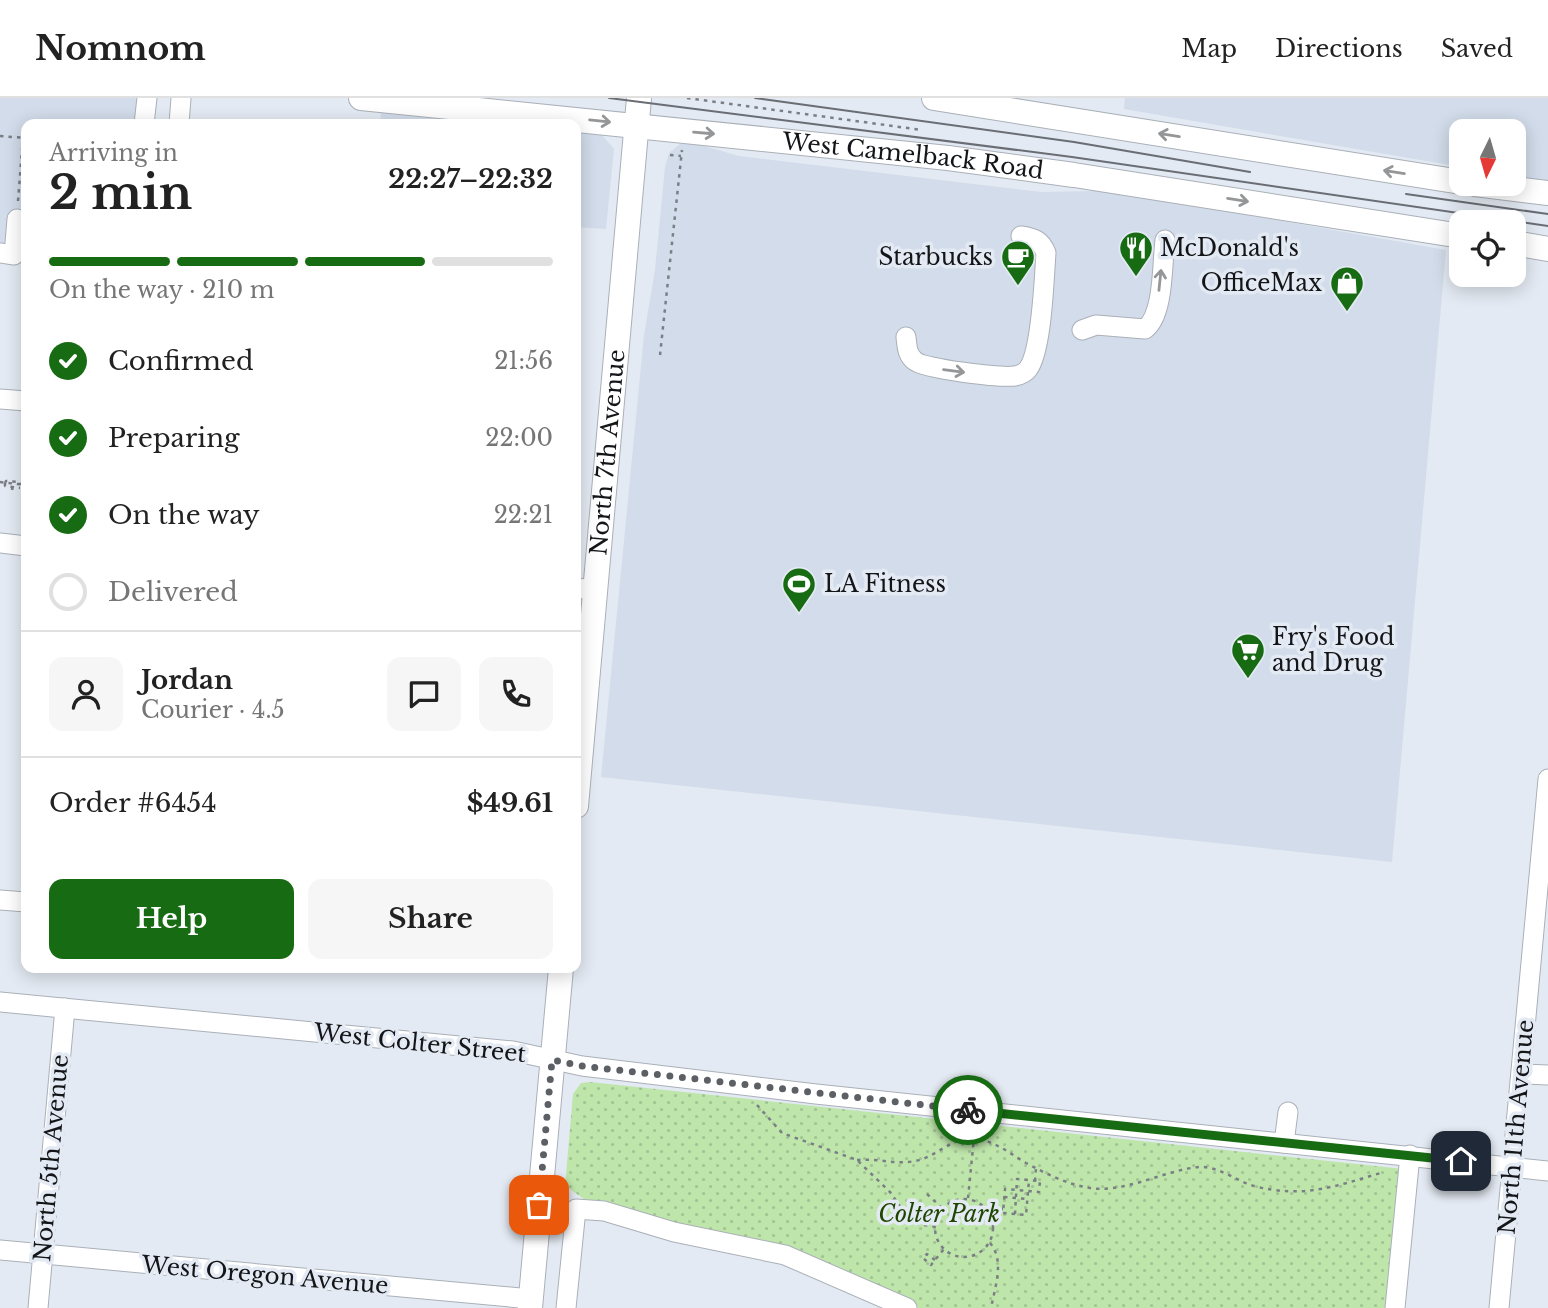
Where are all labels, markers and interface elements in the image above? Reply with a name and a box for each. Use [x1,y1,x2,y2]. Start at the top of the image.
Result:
text: Nomnom [35,28,206,69]
text: Map [1181,34,1237,63]
text: Directions [1275,34,1403,63]
text: Saved [1441,34,1513,63]
one-way arrow [588,115,611,128]
north arrow [1449,119,1526,196]
map controls [1449,119,1526,287]
one-way arrow [692,127,715,140]
street label: West Camelback Road [780,127,1045,185]
one-way arrow [1158,128,1181,141]
text: Arriving in [49,139,178,167]
text: 22:27–22:32 [388,163,553,195]
text: 2 min [49,164,192,221]
one-way arrow [1383,165,1406,178]
one-way arrow [1227,194,1249,207]
button: locate [1449,210,1526,287]
restaurant icon: McDonald's [1117,229,1155,278]
place label: McDonald's [1160,234,1299,262]
cafe icon: Starbucks [999,238,1037,287]
place label: Starbucks [878,243,993,271]
shop icon: OfficeMax [1328,264,1366,313]
place label: OfficeMax [1201,269,1322,297]
one-way arrow [1154,270,1167,292]
text: On the way · 210 m [49,276,274,304]
icon: check [49,342,87,380]
text: Confirmed [108,345,253,377]
text: 21:56 [494,347,553,375]
street label: North 7th Avenue [584,348,631,557]
one-way arrow [942,364,965,377]
icon: check [49,419,87,457]
text: Preparing [108,422,240,454]
text: 22:00 [485,424,553,452]
icon: check [49,496,87,534]
text: On the way [108,499,260,531]
text: 22:21 [494,501,553,529]
sports icon: LA Fitness [780,565,818,614]
place label: LA Fitness [824,570,946,598]
text: Delivered [108,576,238,608]
place label: Fry's Food and Drug [1272,623,1395,677]
supermarket icon: Fry's Food and Drug [1229,631,1267,680]
button: person [49,657,123,731]
button: chat [387,657,461,731]
button: phone [479,657,553,731]
text: Jordan [141,664,233,696]
text: Courier · 4.5 [141,696,285,724]
text: Order #6454 [49,787,217,819]
text: $49.61 [467,787,553,819]
button: Help [49,879,294,959]
button: Share [308,879,553,959]
street label: West Colter Street [312,1018,528,1068]
street label: North 11th Avenue [1493,1018,1539,1236]
street label: North 5th Avenue [28,1053,74,1263]
courier [933,1075,1003,1145]
icon: bike [949,1091,987,1129]
pin [1431,1131,1491,1191]
icon: home [1442,1142,1480,1180]
pin [509,1175,569,1235]
icon: bag [520,1186,558,1224]
park label: Colter Park [878,1200,1000,1228]
street label: West Oregon Avenue [139,1250,390,1300]

